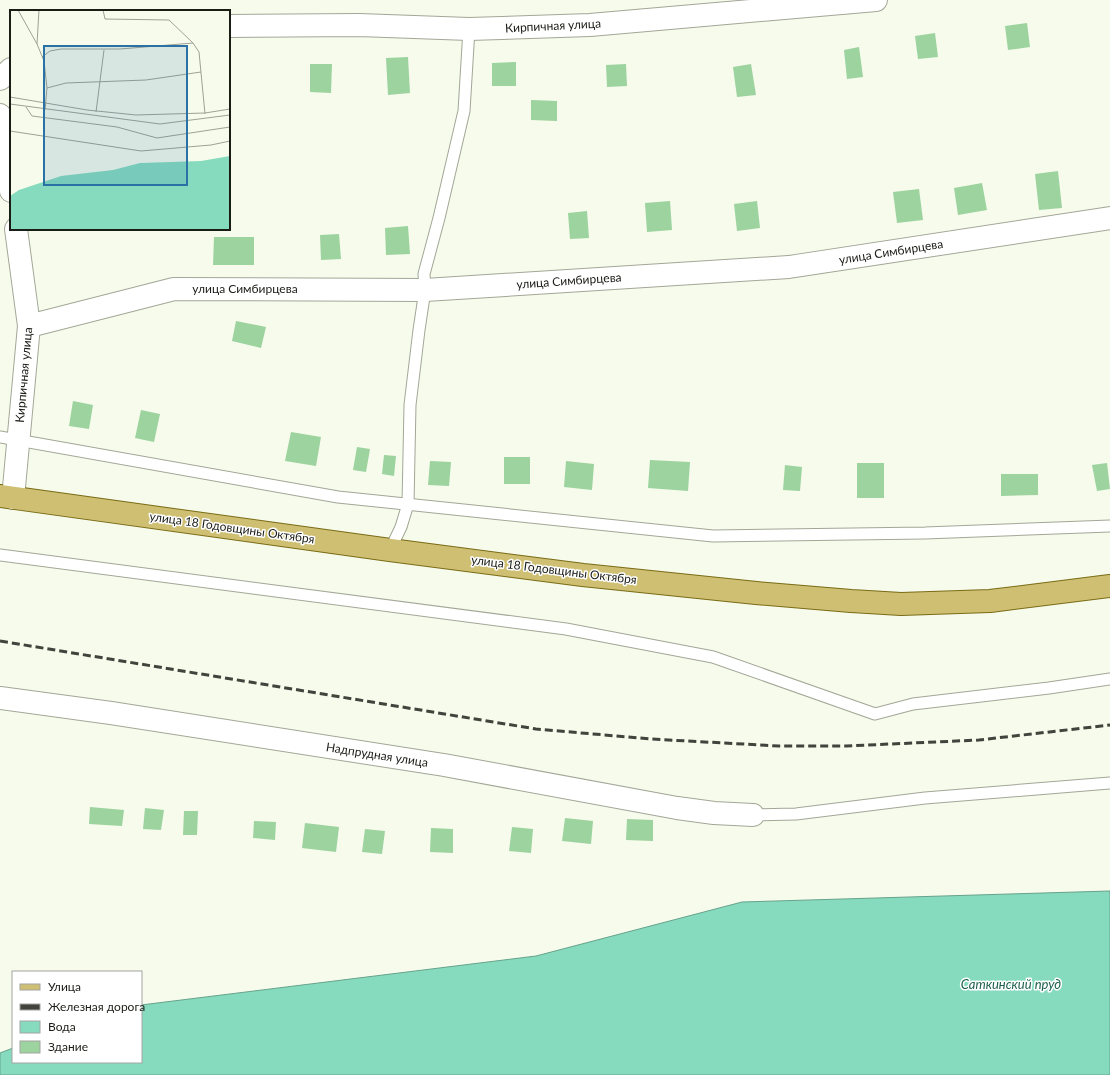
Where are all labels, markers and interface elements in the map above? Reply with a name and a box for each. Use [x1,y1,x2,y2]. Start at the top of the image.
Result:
inset map [10,10,230,230]
street label: Кирпичная улица [505,15,601,36]
street label: улица Симбирцева [838,236,944,267]
street label: улица Симбирцева [516,269,622,292]
street label: улица Симбирцева [192,281,298,296]
street label: Кирпичная улица [12,326,35,423]
street label: улица 18 Годовщины Октября [149,508,316,547]
street label: улица 18 Годовщины Октября [470,552,638,587]
street label: Надпрудная улица [325,739,429,770]
legend [12,971,142,1063]
water label: Саткинский пруд [961,976,1061,992]
text: Улица [48,979,81,994]
text: Железная дорога [48,999,145,1014]
text: Вода [48,1019,76,1034]
text: Здание [48,1039,88,1054]

